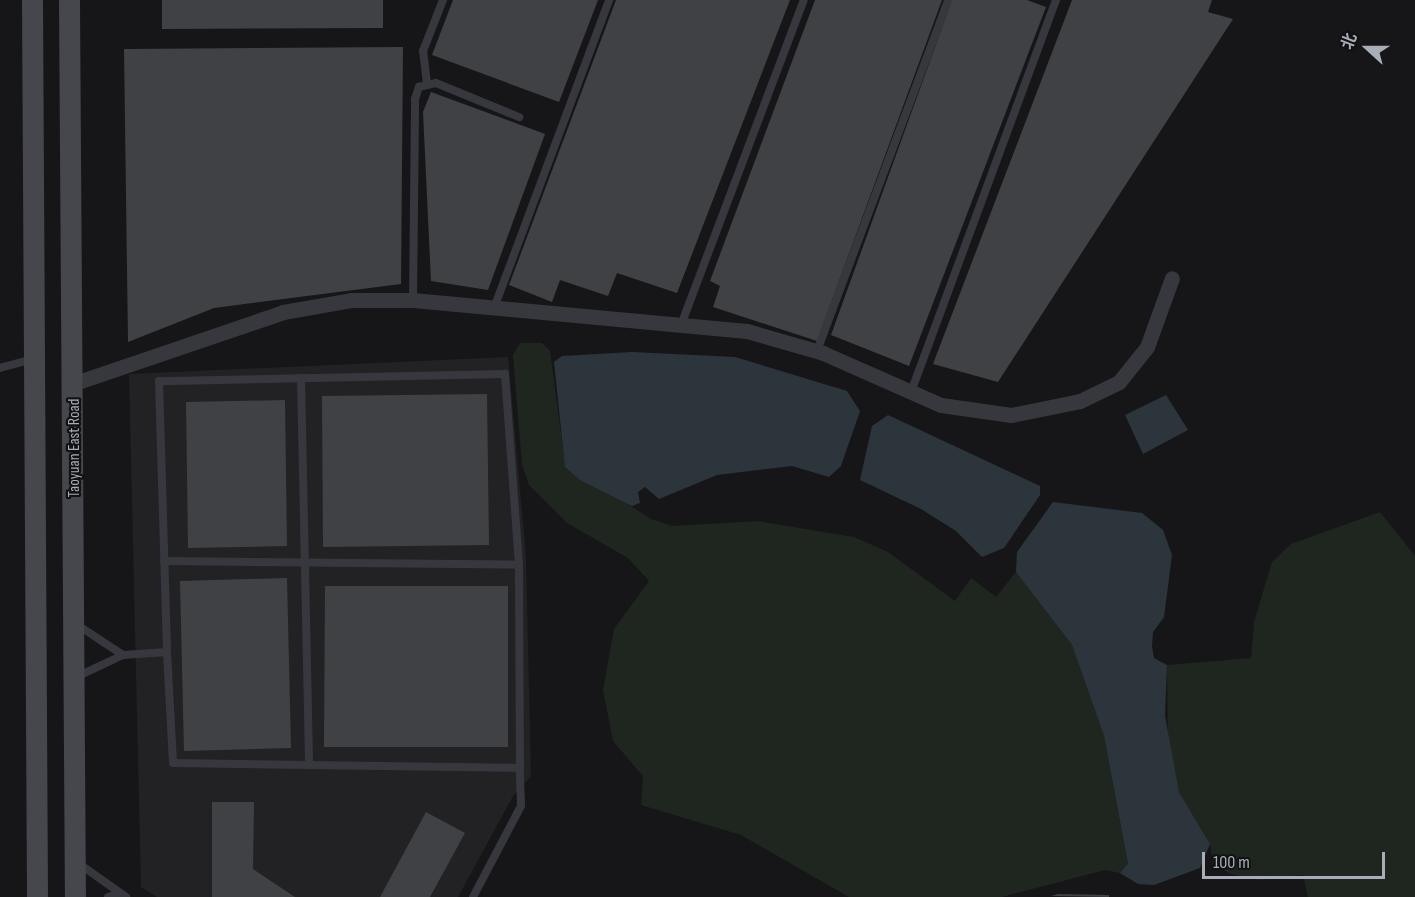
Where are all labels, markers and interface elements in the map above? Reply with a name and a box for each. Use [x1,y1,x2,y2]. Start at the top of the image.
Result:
north arrow [1337,18,1397,78]
text: 北 [1338,30,1361,52]
street label: Taoyuan East Road [65,399,85,497]
scale bar [1205,840,1388,878]
text: 100 m [1213,852,1250,873]

